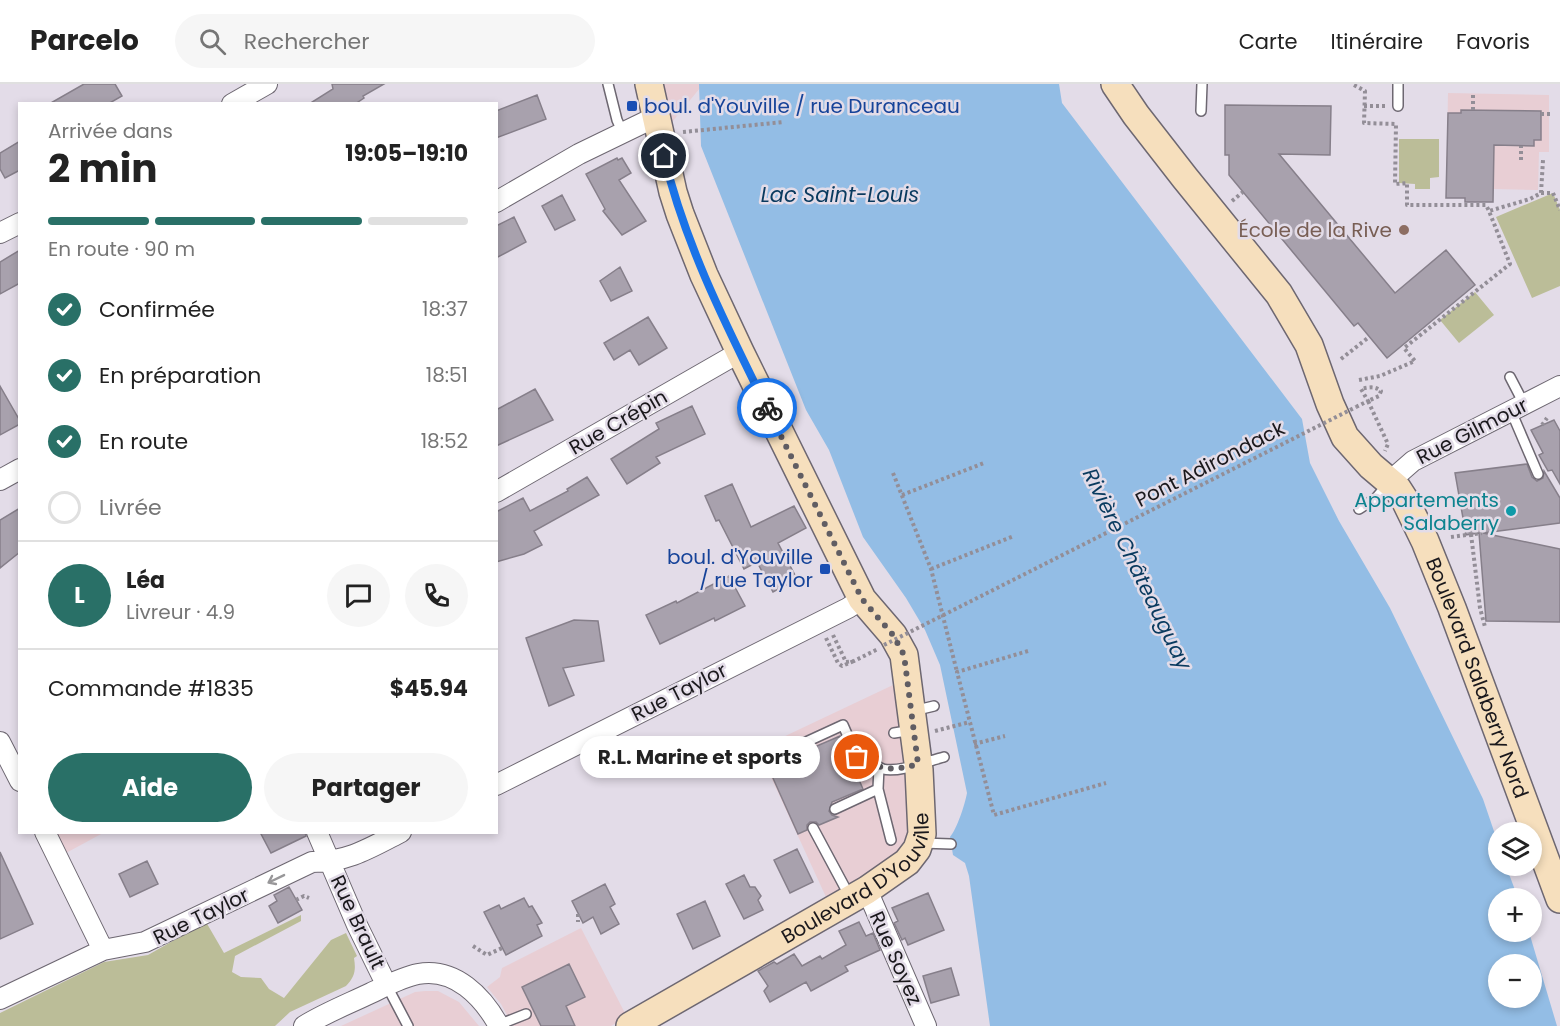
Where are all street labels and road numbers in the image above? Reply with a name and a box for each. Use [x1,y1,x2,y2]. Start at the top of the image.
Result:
street label: Rue Crépin [564,383,672,461]
street label: Rue Gilmour [1411,391,1533,471]
street label: Pont Adirondack [1130,414,1290,514]
street label: Boulevard Salaberry Nord [1419,553,1535,802]
street label: Rue Taylor [627,656,731,728]
street label: Boulevard D'Youville [776,812,936,950]
street label: Rue Brault [324,870,392,974]
street label: Rue Taylor [148,881,254,951]
street label: Rue Soyez [863,907,929,1009]

